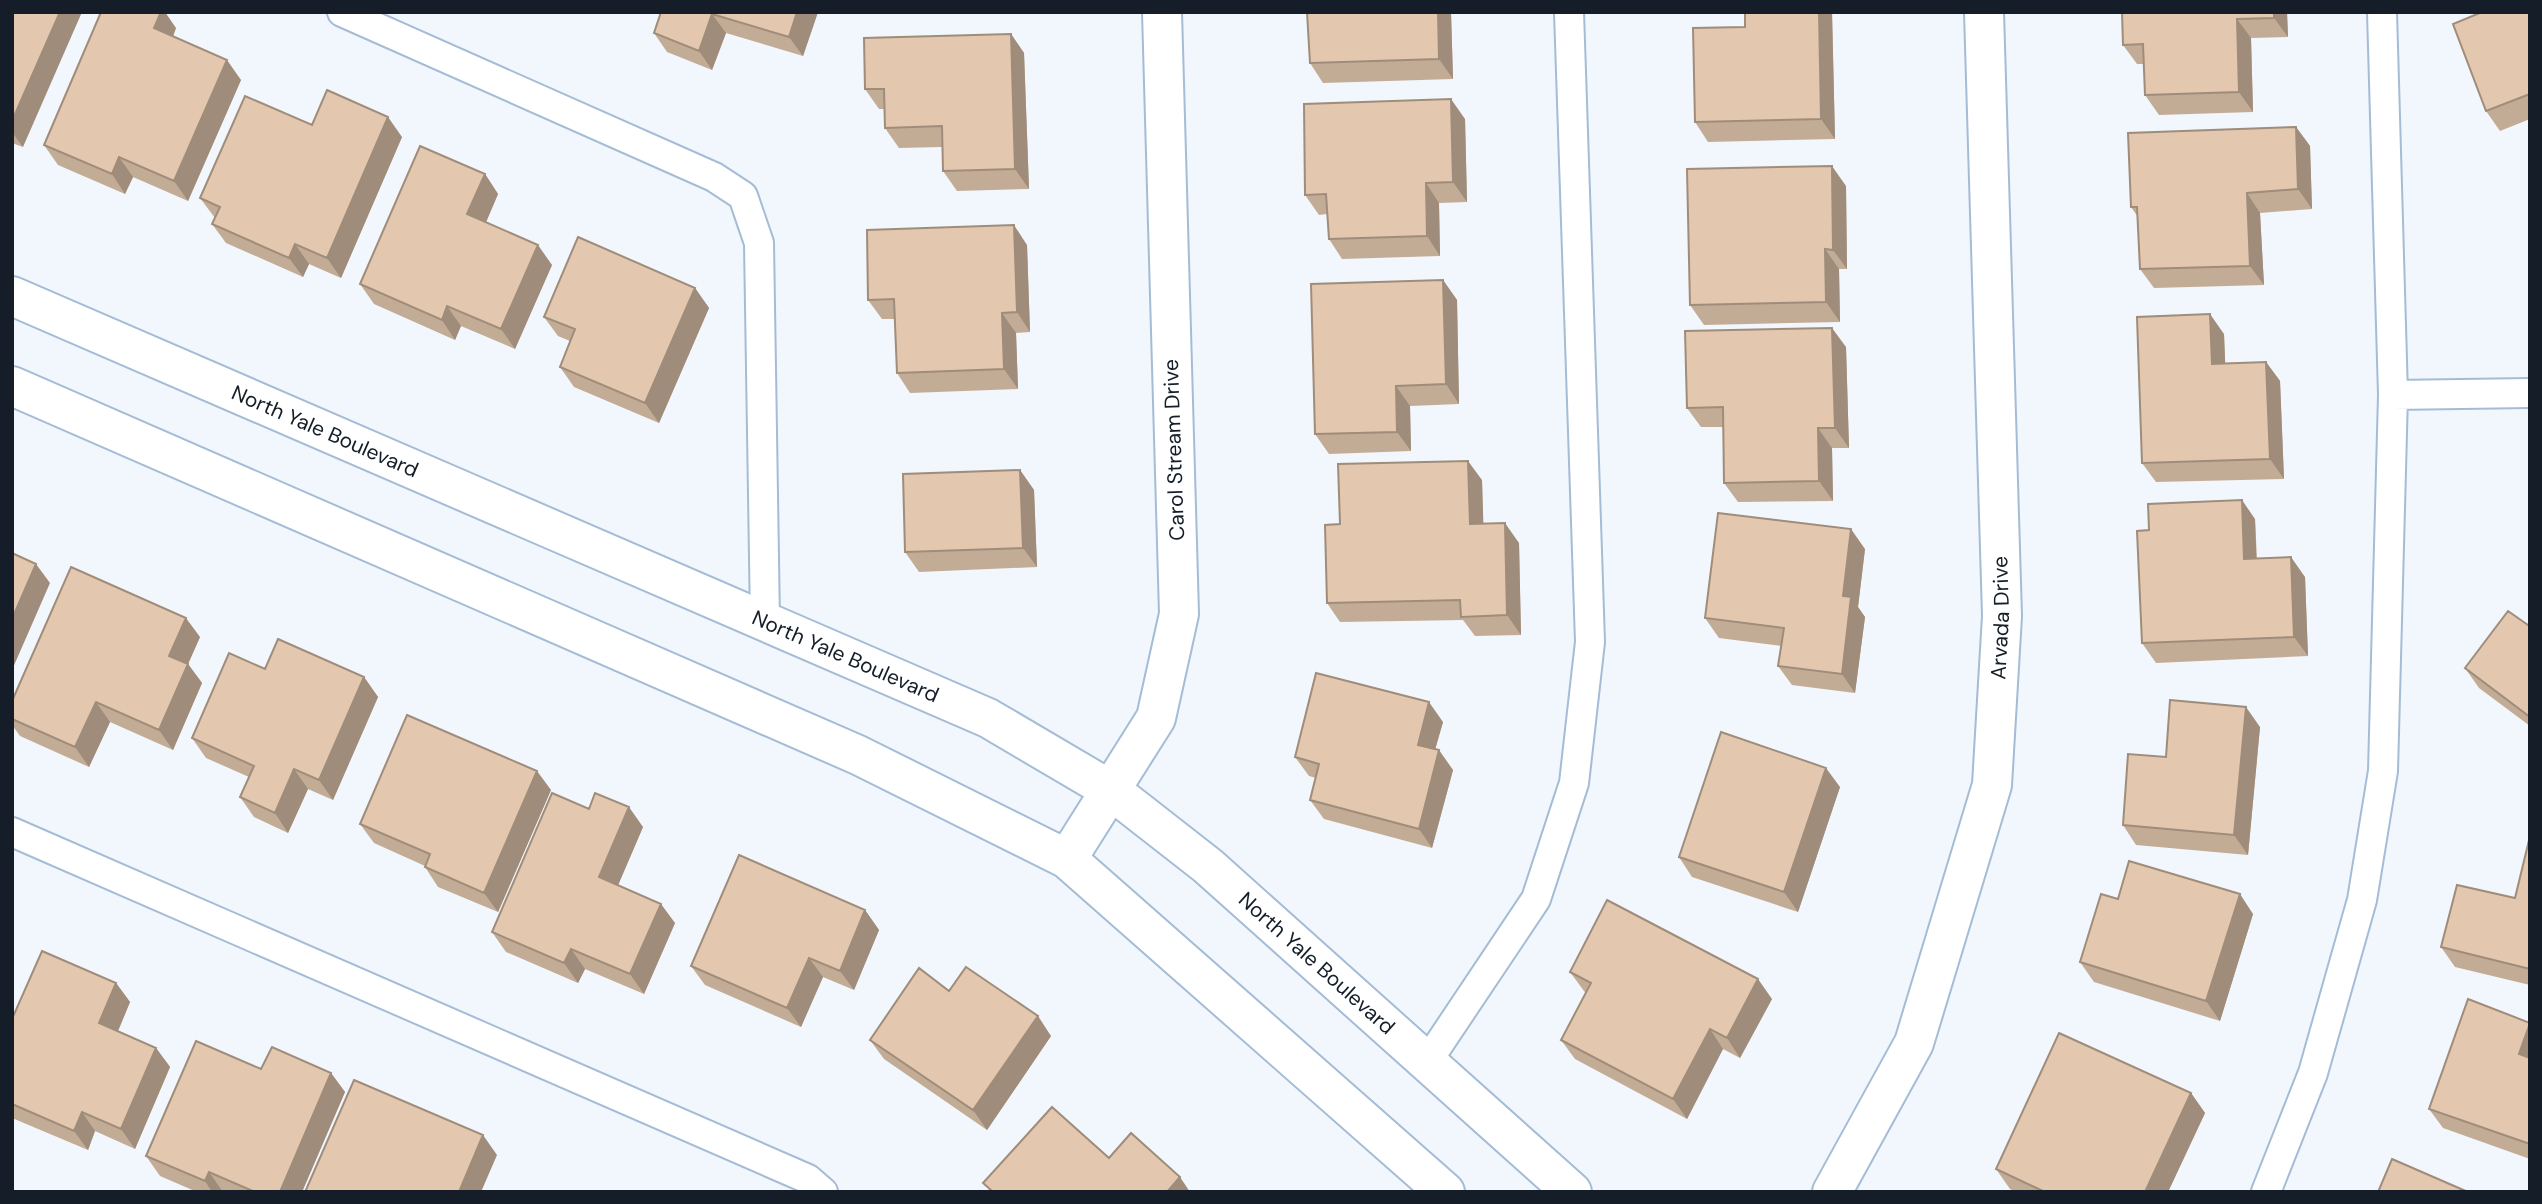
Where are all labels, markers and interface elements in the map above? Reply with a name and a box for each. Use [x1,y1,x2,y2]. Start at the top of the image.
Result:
street label: Carol Stream Drive [1157,359,1191,541]
street label: North Yale Boulevard [227,379,423,484]
street label: Arvada Drive [1984,556,2016,680]
street label: North Yale Boulevard [748,604,943,709]
street label: North Yale Boulevard [1233,886,1401,1041]

